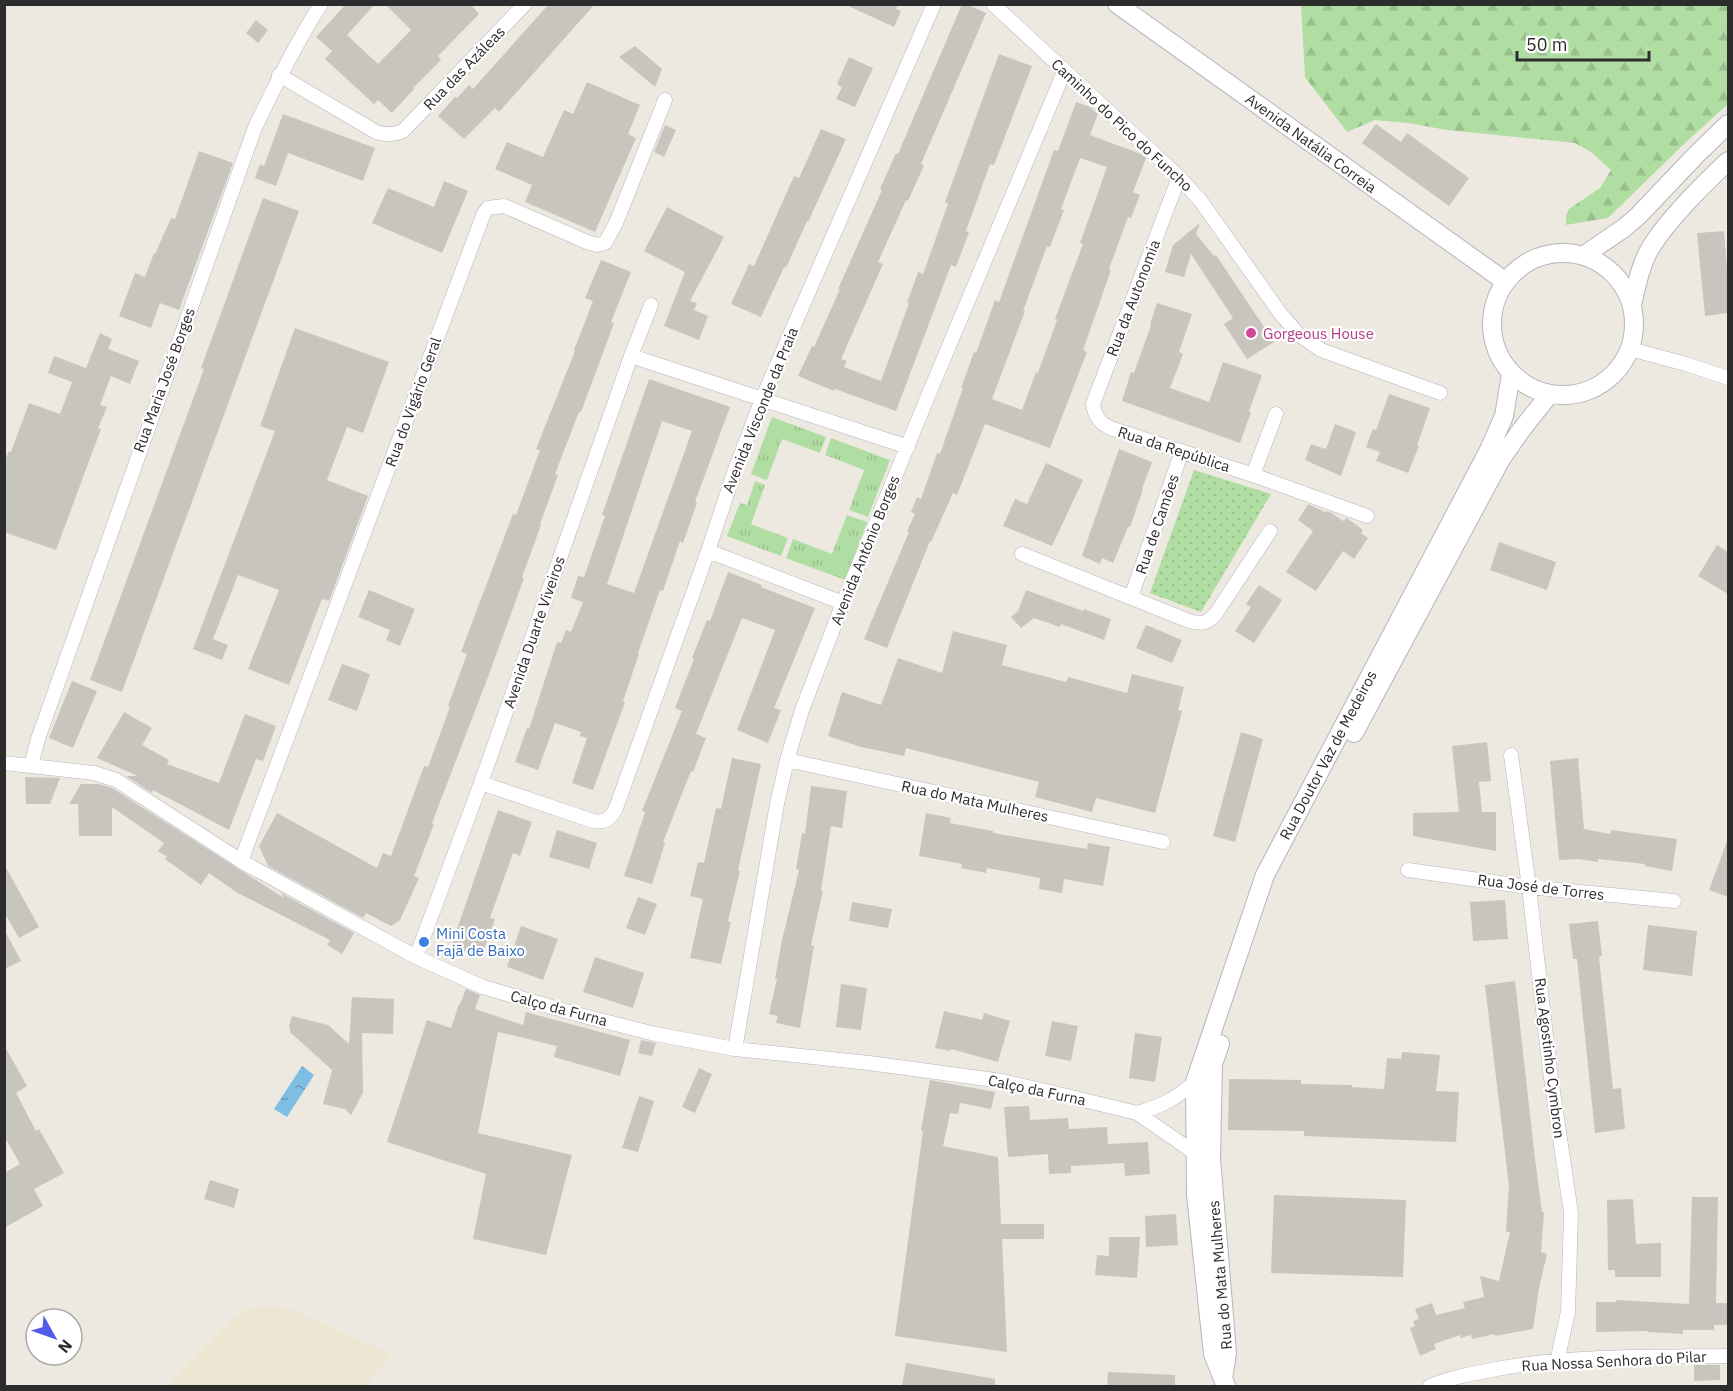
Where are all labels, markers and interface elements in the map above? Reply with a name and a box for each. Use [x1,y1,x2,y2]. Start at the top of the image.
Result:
street label: Rua das Azáleas [419,22,509,114]
scale bar [1517,24,1649,62]
text: 50 m [1526,33,1568,56]
street label: Caminho do Pico do Funcho [1047,55,1197,195]
street label: Avenida Natália Correia [1242,89,1380,197]
street label: Rua da Autonomia [1102,237,1164,359]
street label: Rua Maria José Borges [129,305,199,455]
street label: Avenida Visconde da Praia [718,324,802,496]
place label: Gorgeous House [1263,324,1374,343]
marker: Gorgeous House [1244,326,1258,340]
street label: Rua do Vigário Geral [381,335,445,469]
street label: Rua da República [1116,422,1232,476]
street label: Rua de Camões [1131,471,1183,577]
street label: Avenida António Borges [826,472,904,628]
street label: Avenida Duarte Viveiros [499,553,569,711]
street label: Rua Doutor Vaz de Medeiros [1275,667,1381,843]
street label: Rua do Mata Mulheres [900,776,1050,826]
street label: Rua José de Torres [1476,870,1606,904]
place label: Mini Costa Fajã de Baixo [436,924,525,960]
marker: Mini Costa Fajã de Baixo [417,935,431,949]
street label: Rua Agostinho Cymbron [1531,977,1569,1139]
street label: Calço da Furna [508,986,610,1030]
street label: Calço da Furna [986,1070,1088,1110]
street label: Rua do Mata Mulheres [1204,1200,1236,1350]
north arrow [24,1307,84,1367]
text: N [54,1336,77,1358]
street label: Rua Nossa Senhora do Pilar [1521,1347,1707,1375]

